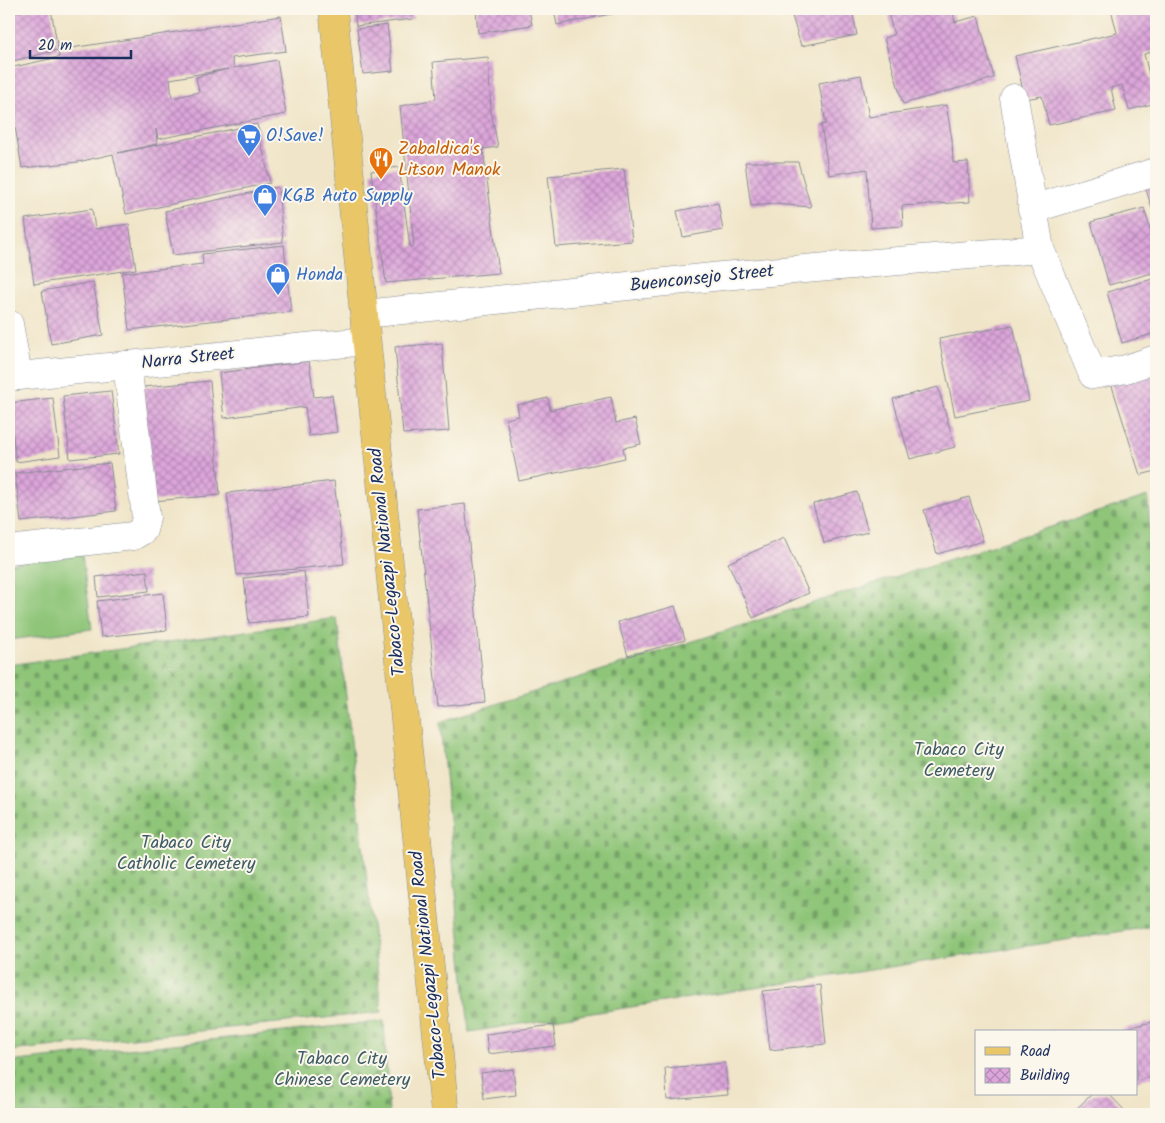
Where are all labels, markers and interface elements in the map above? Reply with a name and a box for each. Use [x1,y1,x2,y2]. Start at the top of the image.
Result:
scale bar [30,28,131,60]
text: 20 m [38,34,72,58]
place label: O!Save! [266,122,324,151]
supermarket icon: O!Save! [236,123,262,157]
place label: Zabaldica's Litson Manok [398,135,501,185]
restaurant icon: Zabaldica's Litson Manok [368,146,394,180]
place label: KGB Auto Supply [282,182,413,211]
shop icon: KGB Auto Supply [252,183,278,217]
street label: Buenconsejo Street [628,257,777,301]
place label: Honda [296,261,343,290]
shop icon: Honda [265,262,291,296]
street label: Narra Street [140,340,237,378]
street label: Tabaco-Legazpi National Road [361,446,414,677]
park label: Tabaco City Cemetery [914,736,1004,786]
park label: Tabaco City Catholic Cemetery [117,829,256,879]
street label: Tabaco-Legazpi National Road [402,849,455,1080]
legend [975,1030,1138,1096]
text: Road [1020,1040,1051,1064]
park label: Tabaco City Chinese Cemetery [274,1045,411,1095]
text: Building [1020,1064,1070,1088]

